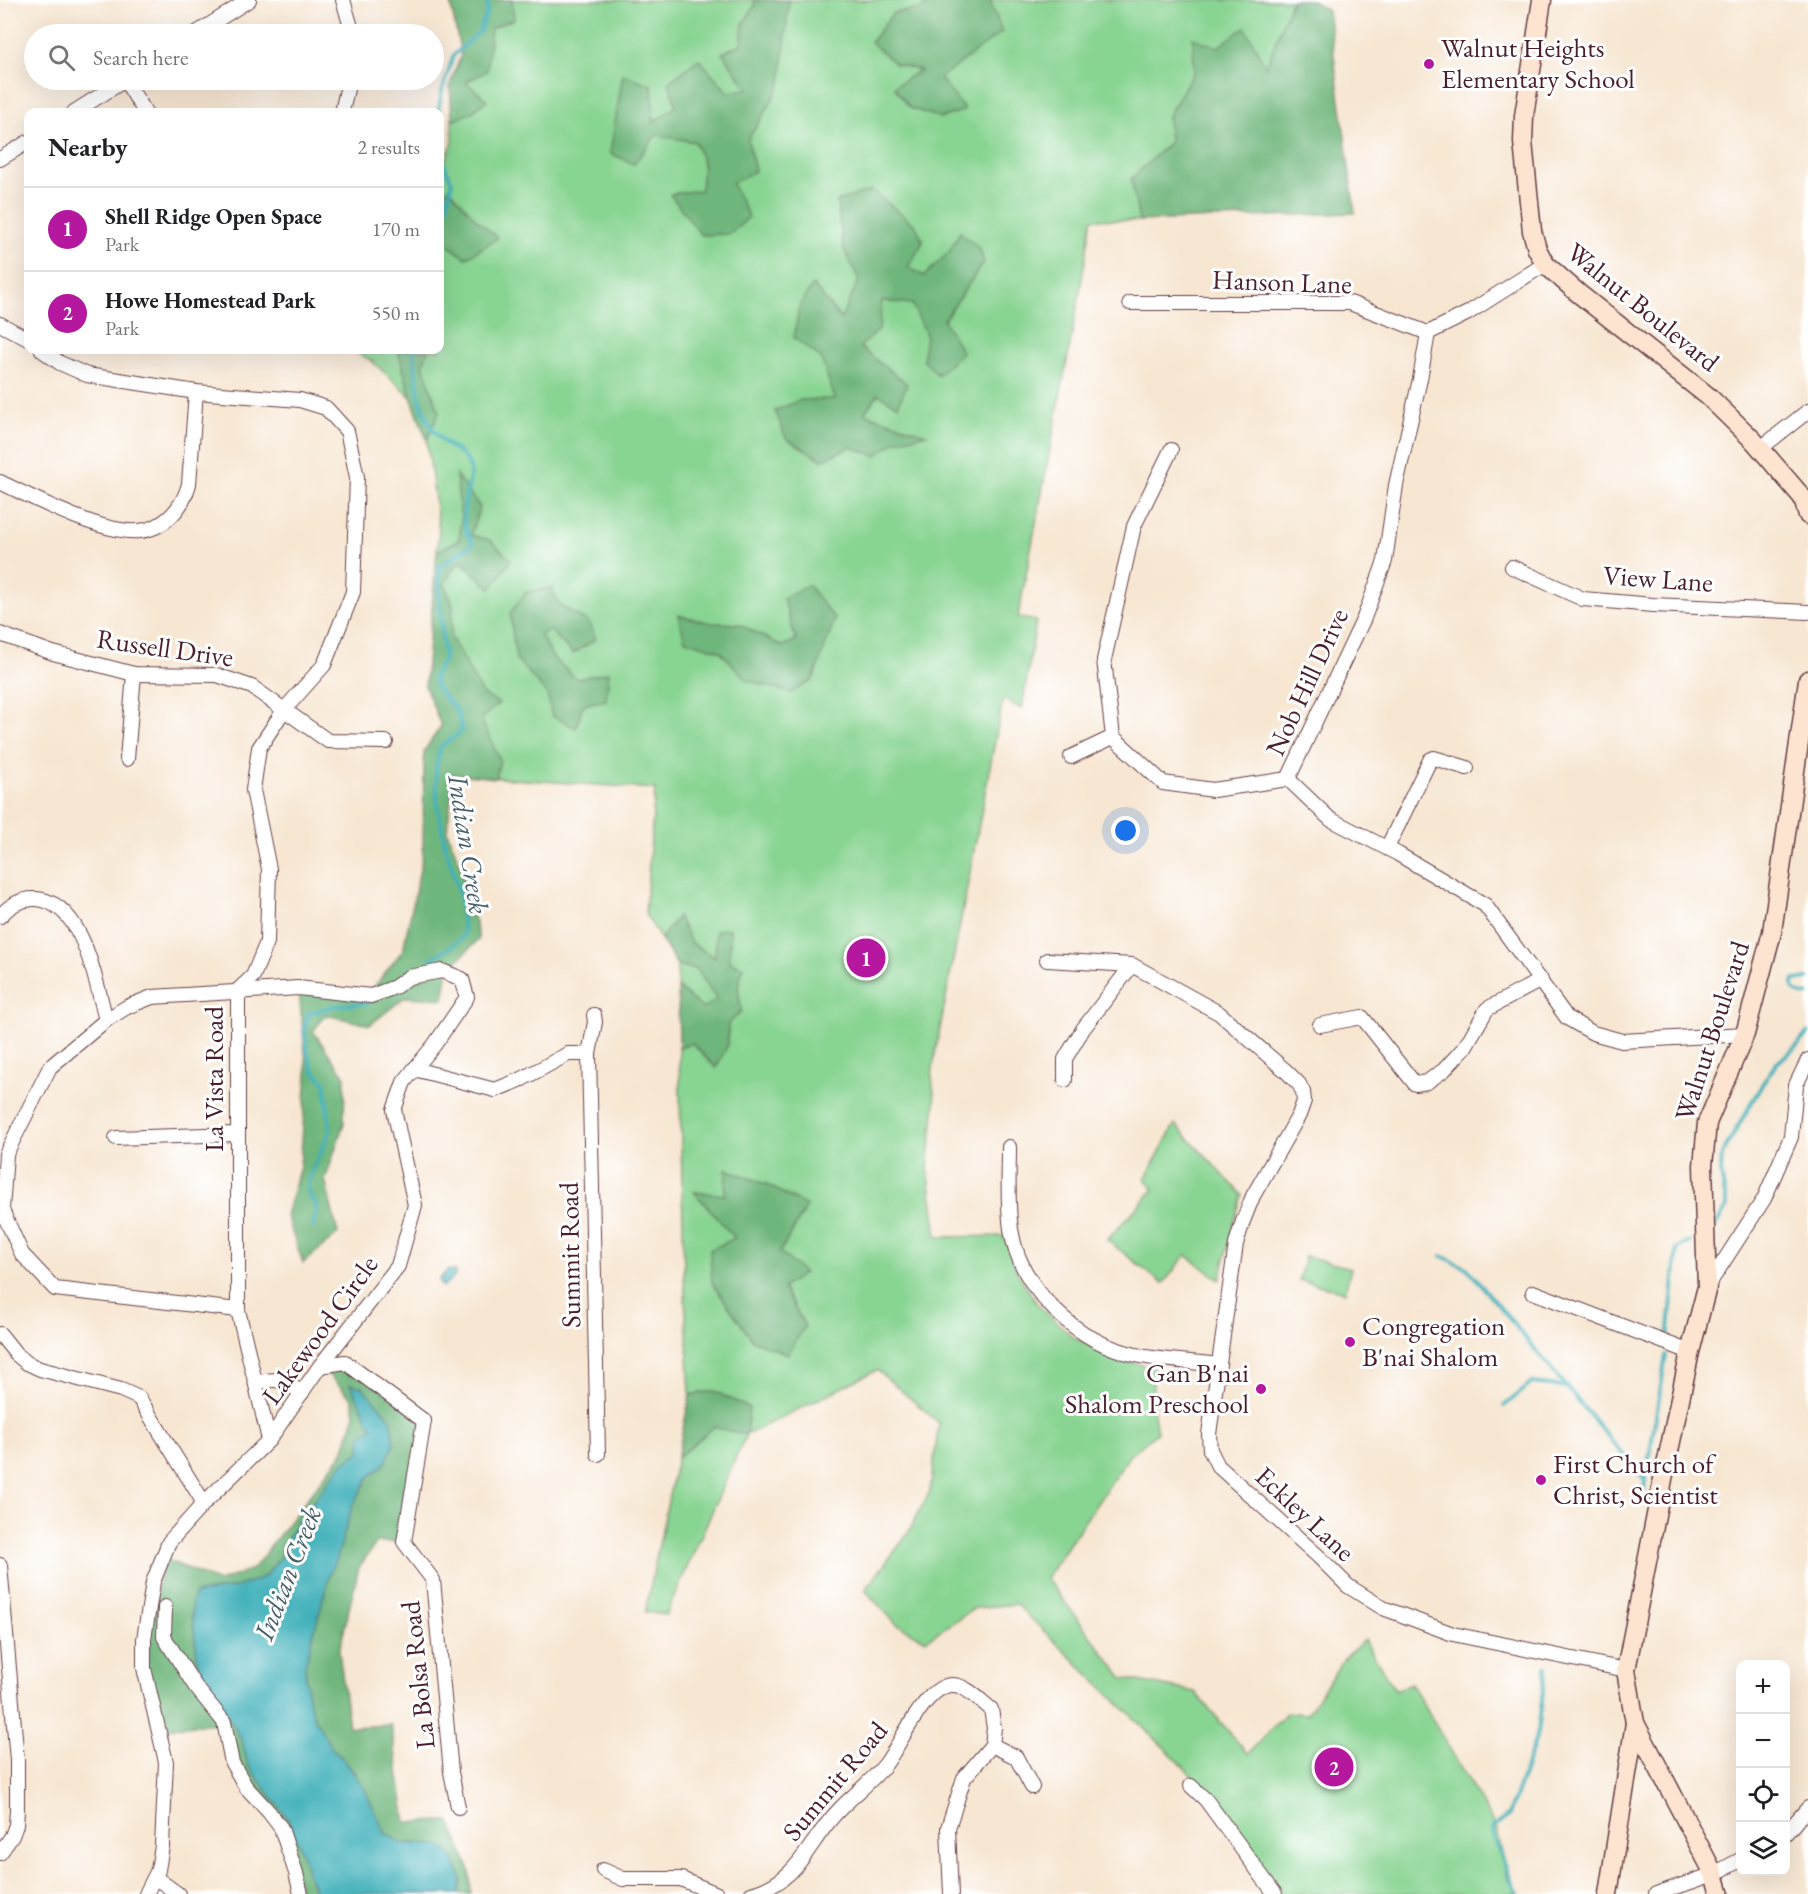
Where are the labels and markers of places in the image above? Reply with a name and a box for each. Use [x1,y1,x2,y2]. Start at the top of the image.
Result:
place label: Walnut Heights Elementary School [1441,30,1635,96]
marker: Walnut Heights Elementary School [1422,57,1436,71]
pin: 1 [846,936,886,980]
place label: Congregation B'nai Shalom [1362,1308,1505,1374]
marker: Congregation B'nai Shalom [1343,1335,1357,1349]
place label: Gan B'nai Shalom Preschool [1065,1355,1249,1421]
marker: Gan B'nai Shalom Preschool [1254,1382,1268,1396]
place label: First Church of Christ, Scientist [1553,1446,1718,1512]
marker: First Church of Christ, Scientist [1534,1473,1548,1487]
pin: 2 [1314,1744,1354,1790]

